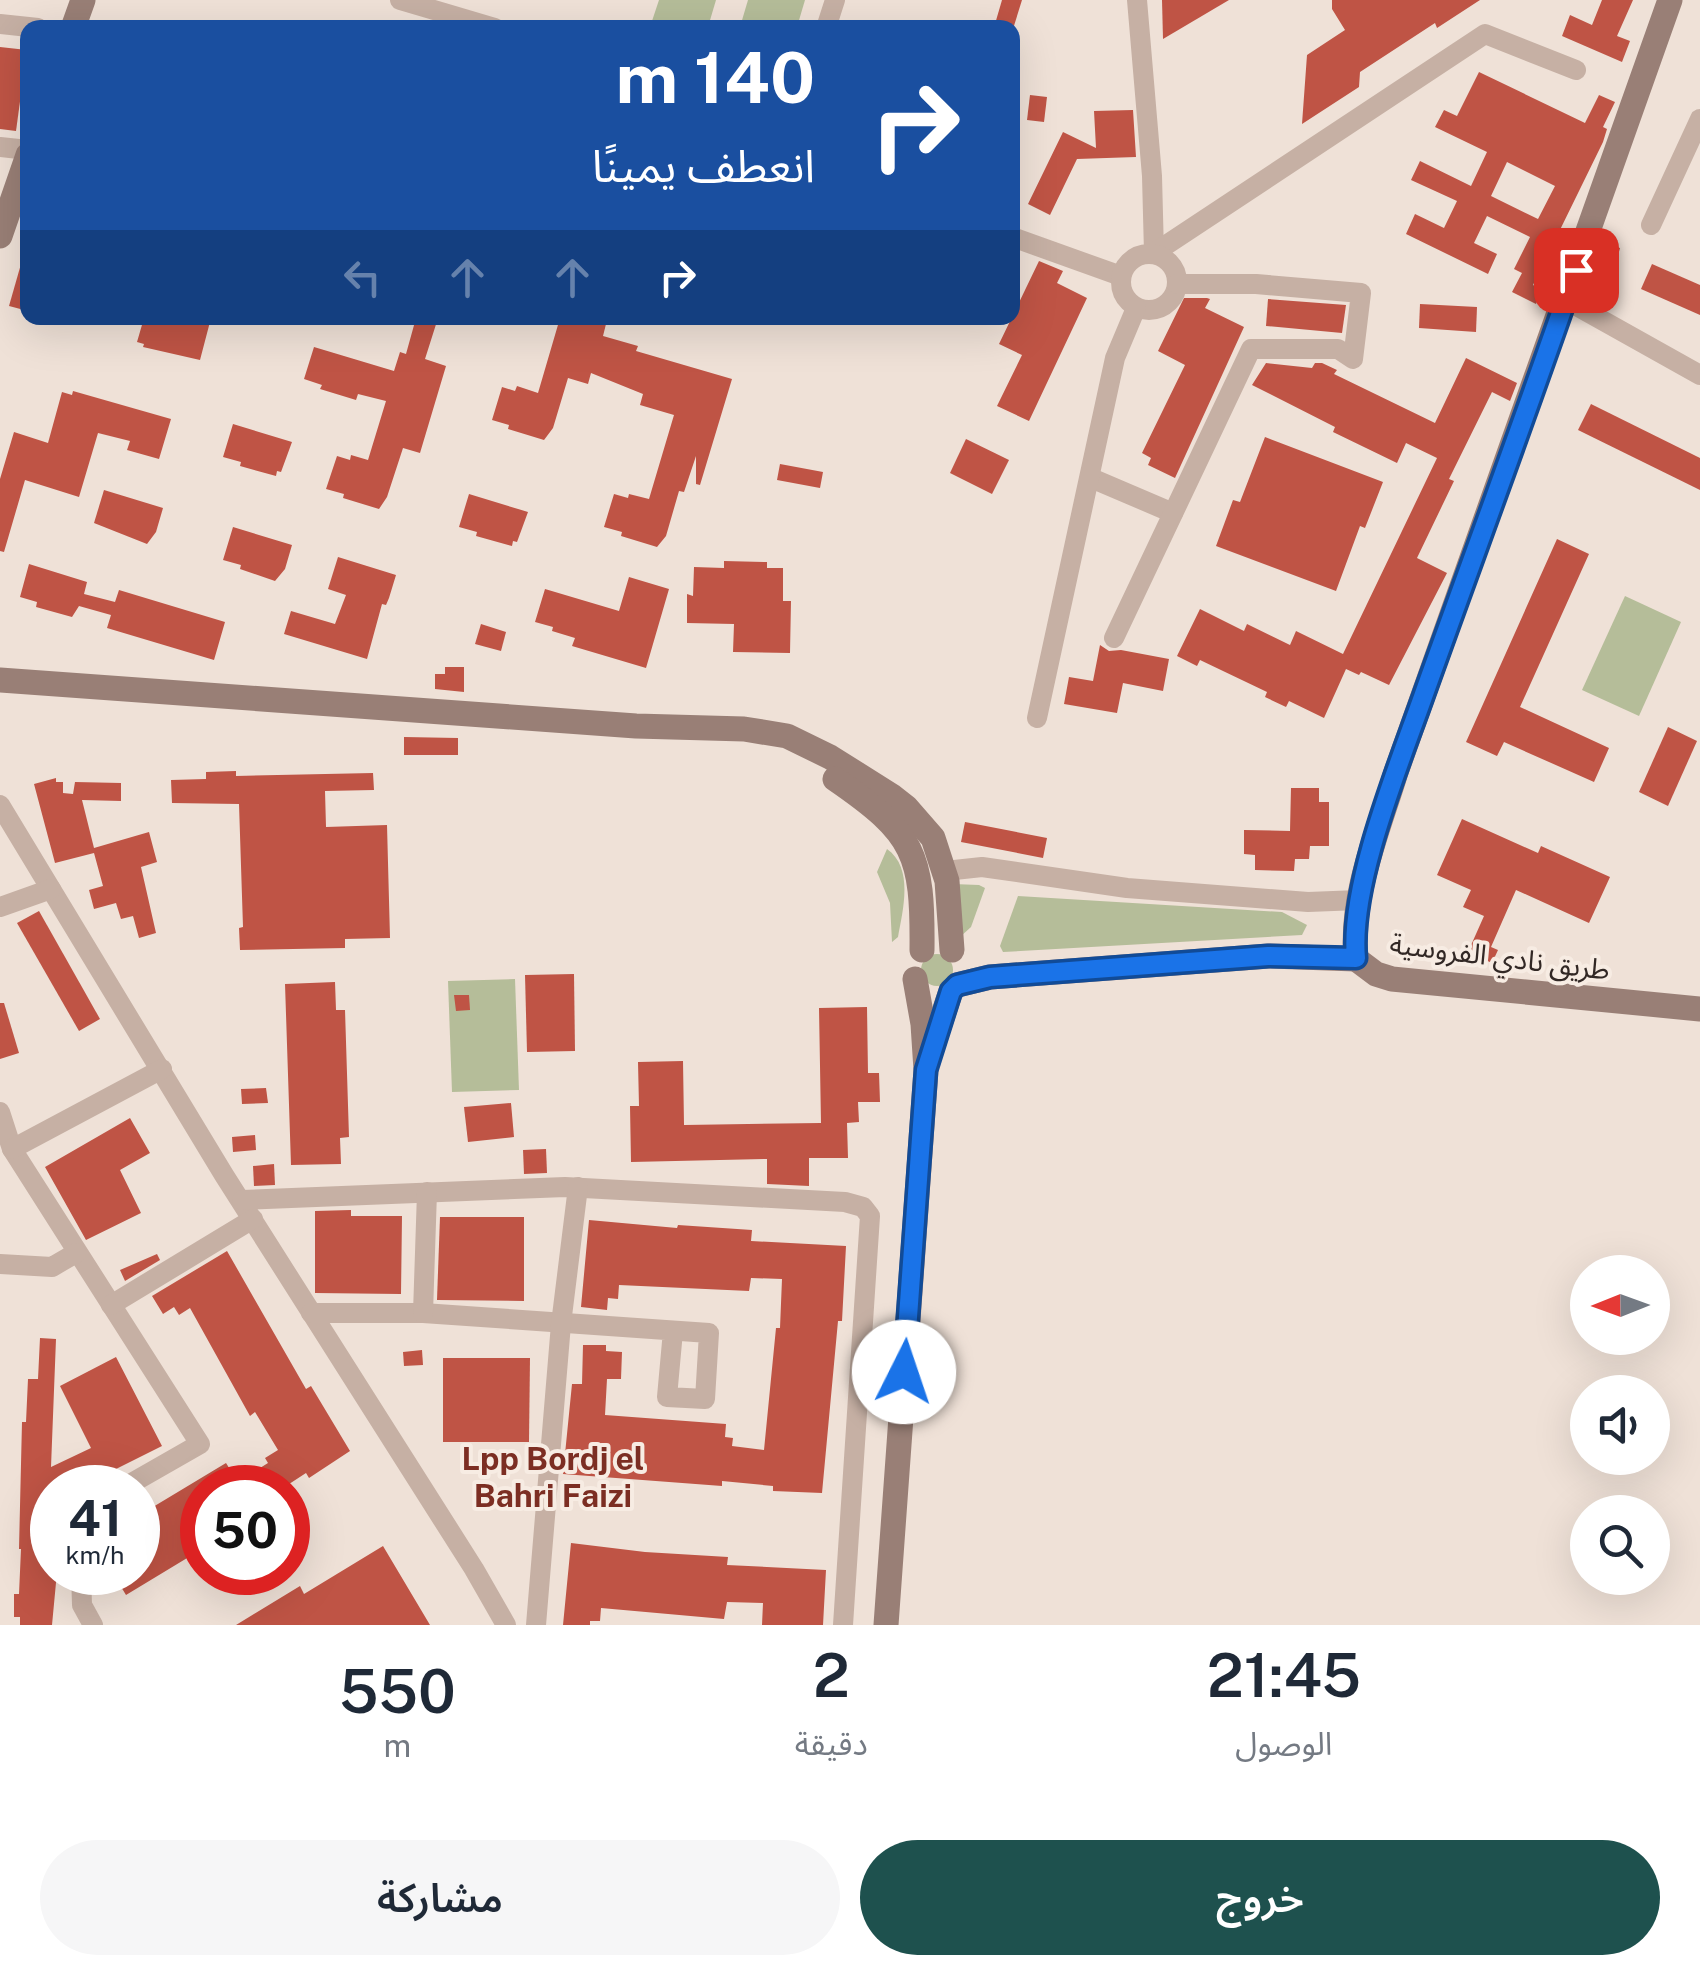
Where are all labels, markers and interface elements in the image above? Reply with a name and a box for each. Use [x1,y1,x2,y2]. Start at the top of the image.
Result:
text: 140 m [616,36,815,119]
icon: right [850,60,980,190]
text: انعطف يمينًا [592,139,815,192]
pin [1534,228,1619,313]
icon: arrive [1549,243,1604,298]
icon: left [335,250,390,305]
icon: ahead [440,250,495,305]
icon: ahead [545,250,600,305]
icon: right [650,250,705,305]
street label: طريق نادي الفروسية [1387,926,1612,991]
north arrow [1570,1255,1670,1355]
map controls [1570,1255,1670,1595]
position arrow [852,1320,956,1424]
button: sound [1570,1375,1670,1475]
district label: Lpp Bordj el Bahri Faizi [462,1440,644,1514]
speed limit sign: 50 [180,1465,310,1595]
text: 41 [68,1488,122,1547]
button: search [1570,1495,1670,1595]
text: km/h [66,1540,124,1570]
text: 2 [813,1640,850,1711]
text: 21:45 [1207,1640,1361,1711]
text: 550 [339,1656,456,1727]
text: دقيقة [795,1725,868,1762]
text: الوصول [1235,1725,1332,1762]
text: m [384,1727,411,1764]
button: مشاركة [40,1840,840,1955]
button: خروج [860,1840,1660,1955]

